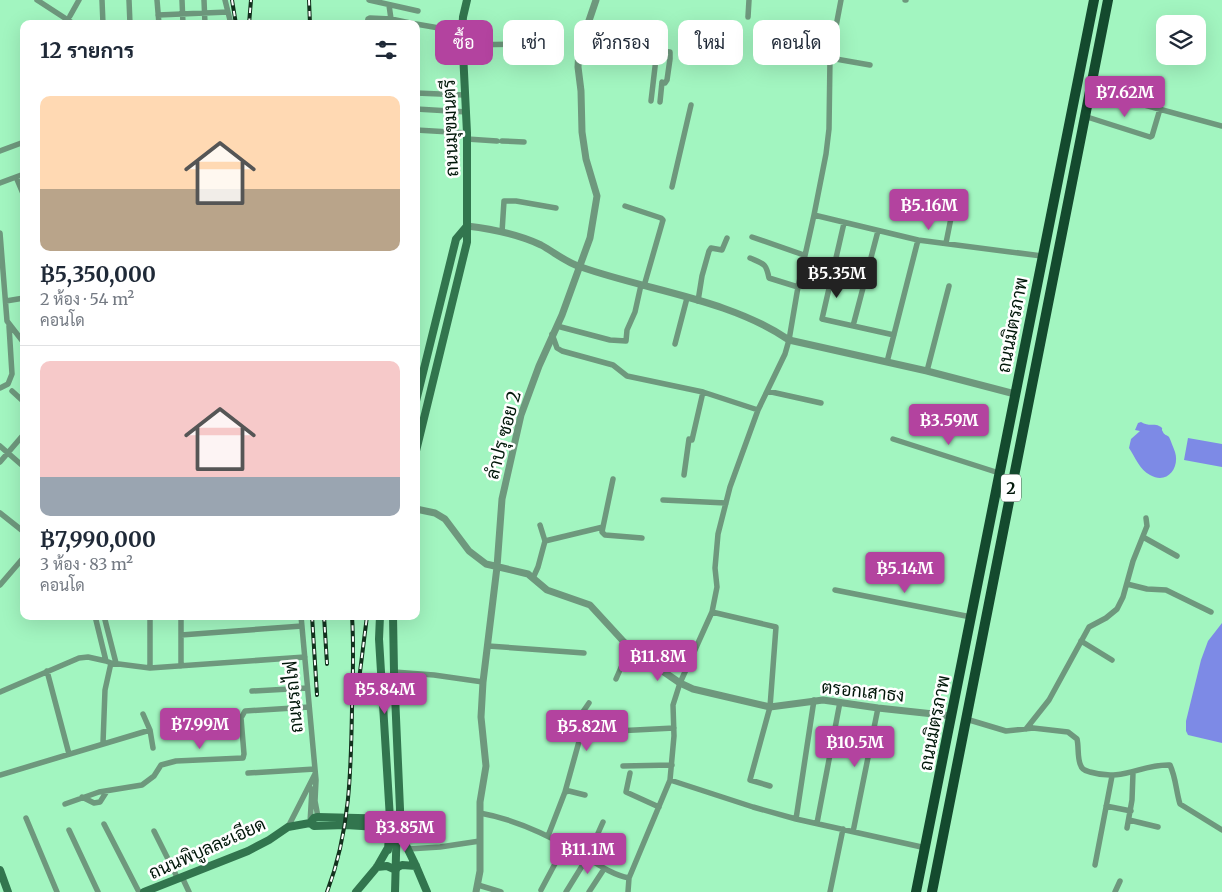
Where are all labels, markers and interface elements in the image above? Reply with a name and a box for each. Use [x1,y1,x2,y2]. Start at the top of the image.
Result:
map controls [1156,15,1206,65]
button: layers [1156,15,1206,65]
chip: ซื้อ [435,20,493,65]
chip: เช่า [503,20,564,65]
chip: ตัวกรอง [574,20,668,65]
chip: ใหม่ [678,20,743,65]
chip: คอนโด [753,20,840,65]
icon: filters [372,36,400,64]
text: 12 รายการ [40,37,134,64]
pin: ฿7.62M [1084,76,1166,118]
street label: ถนนมุขมนตรี [436,79,464,177]
text: ฿7.62M [1096,82,1154,102]
icon: home [175,128,265,218]
pin: ฿5.16M [888,188,970,231]
text: ฿5.16M [900,195,958,215]
pin: ฿5.35M [796,256,878,299]
text: ฿5,350,000 [40,261,156,288]
text: ฿5.35M [808,263,866,283]
street label: ถนนมิตรภาพ [991,275,1033,375]
text: 2 ห้อง · 54 m² [40,289,134,309]
text: คอนโด [40,310,85,330]
street label: ลำปรุ ซอย 2 [480,388,527,482]
icon: home [175,394,265,484]
pin: ฿3.59M [908,404,990,446]
text: ฿3.59M [920,410,978,430]
road number: 2 [1001,474,1021,502]
text: ฿7,990,000 [40,526,156,553]
pin: ฿5.14M [864,552,946,594]
text: 3 ห้อง · 83 m² [40,554,133,574]
text: ฿5.14M [876,558,934,578]
text: คอนโด [40,575,85,595]
pin: ฿11.8M [617,640,699,682]
text: ฿11.8M [630,646,686,666]
street label: ถนนรถไฟ [277,660,308,734]
pin: ฿5.84M [344,672,426,715]
street label: ถนนมิตรภาพ [913,673,955,773]
street label: ตรอกเสาธง [820,675,906,707]
text: ฿5.84M [355,679,415,699]
pin: ฿7.99M [159,708,241,750]
pin: ฿5.82M [546,710,628,752]
text: ฿7.99M [171,714,229,734]
text: ฿5.82M [557,716,617,736]
pin: ฿10.5M [814,726,896,768]
text: ฿10.5M [826,732,884,752]
pin: ฿3.85M [364,810,446,853]
street label: ถนนพิบูลละเอียด [145,811,270,886]
text: ฿3.85M [376,817,434,837]
pin: ฿11.1M [547,832,629,875]
text: ฿11.1M [561,839,615,859]

